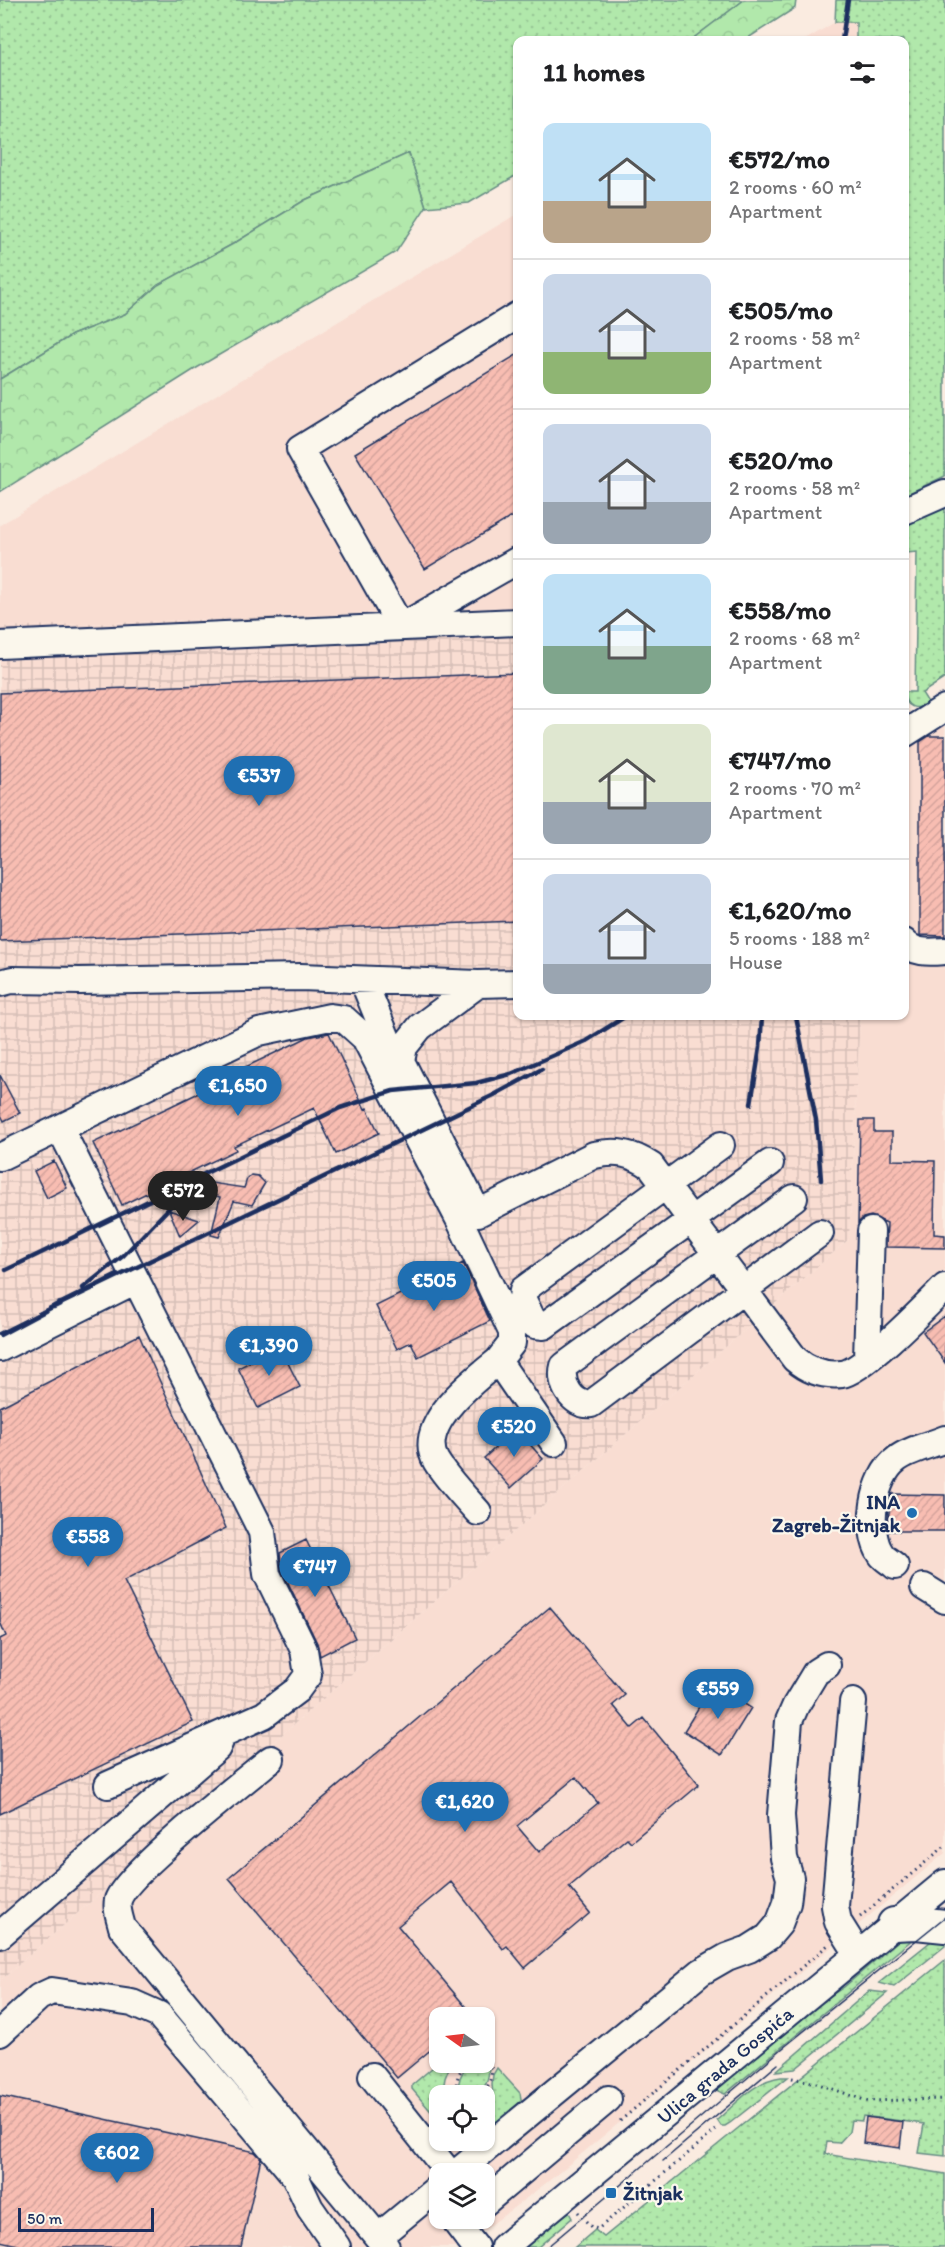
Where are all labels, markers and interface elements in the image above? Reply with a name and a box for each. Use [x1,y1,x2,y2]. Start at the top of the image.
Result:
text: 11 homes [543,56,645,88]
icon: filters [846,56,879,89]
text: €572/mo [729,143,830,175]
icon: home [591,147,663,219]
text: 2 rooms · 60 m² [729,175,862,199]
text: Apartment [729,199,822,223]
text: €505/mo [729,294,833,326]
icon: home [591,298,663,370]
text: 2 rooms · 58 m² [729,326,860,350]
text: Apartment [729,350,822,374]
text: €520/mo [729,444,833,476]
icon: home [591,448,663,520]
text: 2 rooms · 58 m² [729,476,860,500]
text: Apartment [729,500,822,524]
text: €558/mo [729,594,831,626]
icon: home [591,598,663,670]
text: 2 rooms · 68 m² [729,626,860,650]
text: Apartment [729,650,822,674]
text: €747/mo [729,744,831,776]
icon: home [591,748,663,820]
pin: €537 [223,756,295,807]
text: €537 [238,763,280,787]
text: 2 rooms · 70 m² [729,776,861,800]
text: Apartment [729,800,822,824]
text: €1,620/mo [729,894,852,926]
icon: home [591,898,663,970]
text: 5 rooms · 188 m² [729,926,870,950]
text: House [729,950,783,974]
pin: €1,650 [189,1066,287,1117]
text: €1,650 [209,1073,267,1097]
pin: €572 [147,1171,219,1222]
text: €572 [162,1178,204,1202]
pin: €505 [398,1261,470,1312]
text: €505 [412,1268,456,1292]
pin: €1,390 [220,1326,318,1377]
text: €1,390 [239,1333,299,1357]
pin: €520 [478,1407,550,1458]
text: €520 [492,1414,536,1438]
place label: INA Zagreb-Žitnjak [772,1490,901,1538]
marker: INA Zagreb-Žitnjak [905,1506,919,1520]
pin: €558 [52,1517,124,1568]
text: €558 [66,1524,110,1548]
pin: €747 [279,1547,351,1598]
text: €747 [293,1554,337,1578]
pin: €559 [682,1669,754,1720]
text: €559 [697,1676,739,1700]
pin: €1,620 [416,1782,514,1833]
text: €1,620 [436,1789,494,1813]
street label: Ulica grada Gospića [652,2001,798,2129]
north arrow [429,2007,495,2073]
map controls [429,2007,495,2229]
button: locate [429,2085,495,2151]
pin: €602 [81,2133,153,2184]
text: €602 [95,2140,139,2164]
button: layers [429,2163,495,2229]
place label: Žitnjak [623,2181,683,2206]
marker: Žitnjak [604,2186,618,2200]
scale bar [18,2205,154,2232]
text: 50 m [27,2209,62,2228]

